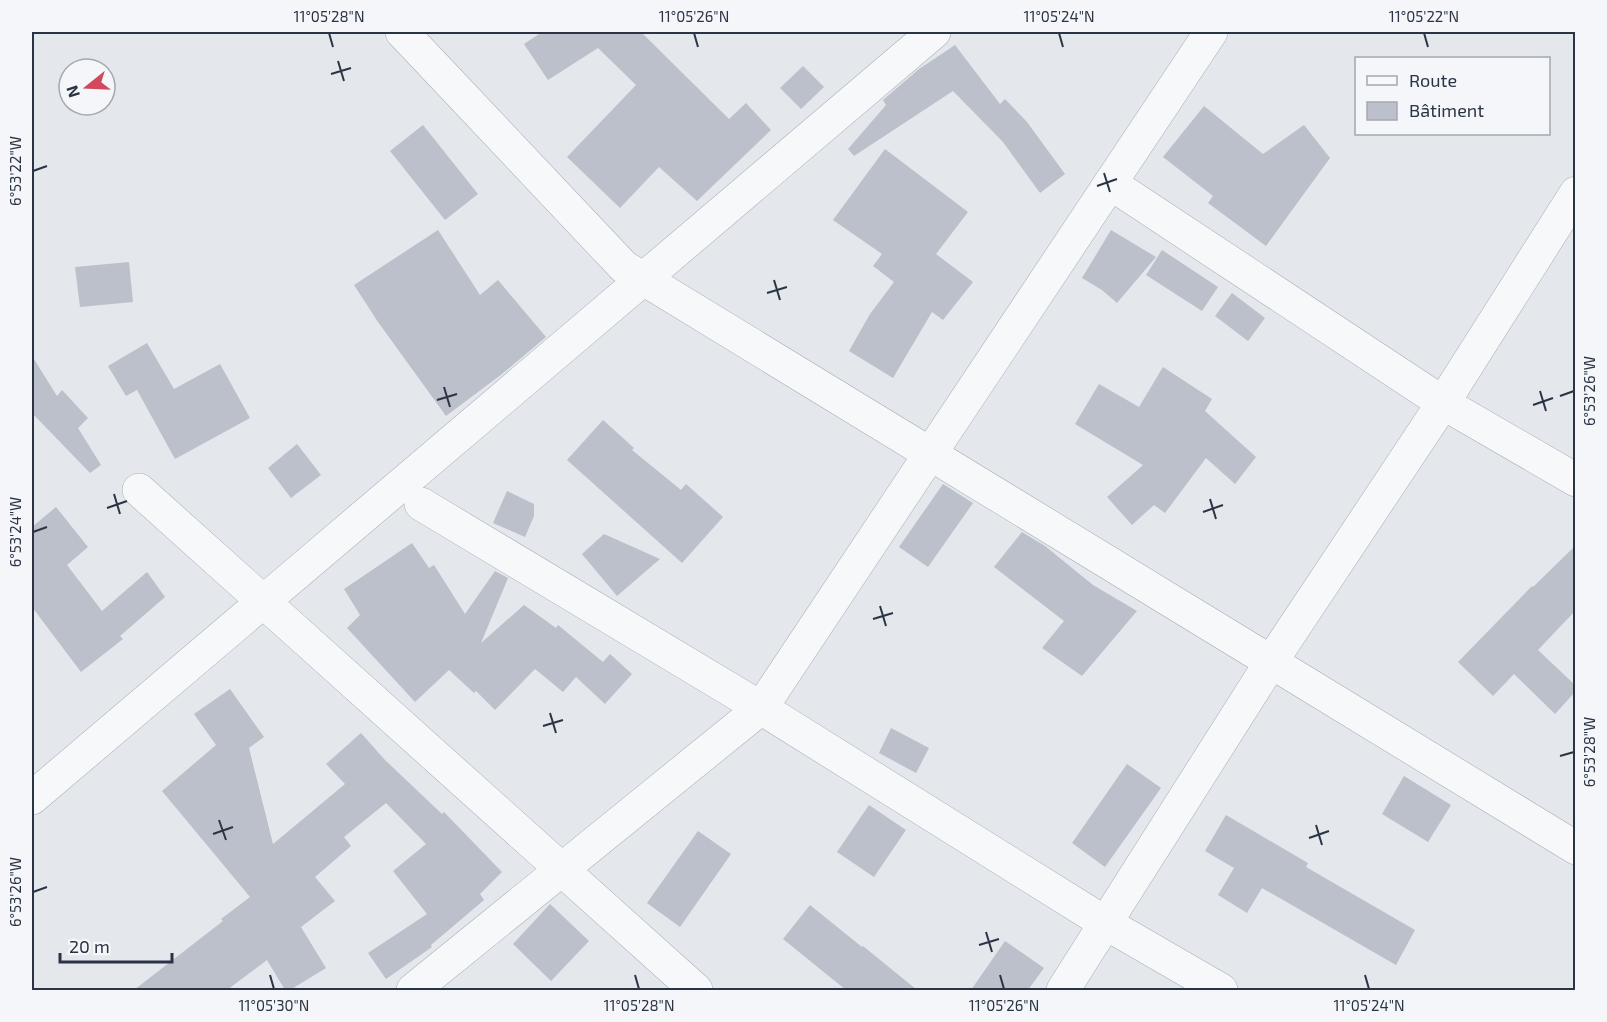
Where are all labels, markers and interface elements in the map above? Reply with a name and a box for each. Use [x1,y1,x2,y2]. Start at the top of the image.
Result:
text: 11°05'28"N [293,7,365,25]
text: 11°05'26"N [659,7,729,25]
text: 11°05'24"N [1023,7,1095,25]
text: 11°05'22"N [1389,7,1459,25]
north arrow [57,57,117,117]
legend [1355,57,1550,135]
text: Route [1409,69,1457,91]
text: N [61,83,83,100]
text: Bâtiment [1409,99,1484,121]
text: 6°53'22"W [6,136,24,206]
text: 6°53'26"W [1580,356,1598,426]
text: 6°53'24"W [6,497,24,567]
text: 6°53'28"W [1580,717,1598,787]
text: 6°53'26"W [6,857,24,927]
scale bar [60,926,172,964]
text: 20 m [69,935,110,957]
text: 11°05'30"N [239,996,309,1014]
text: 11°05'28"N [603,996,675,1014]
text: 11°05'26"N [969,996,1039,1014]
text: 11°05'24"N [1333,996,1405,1014]

